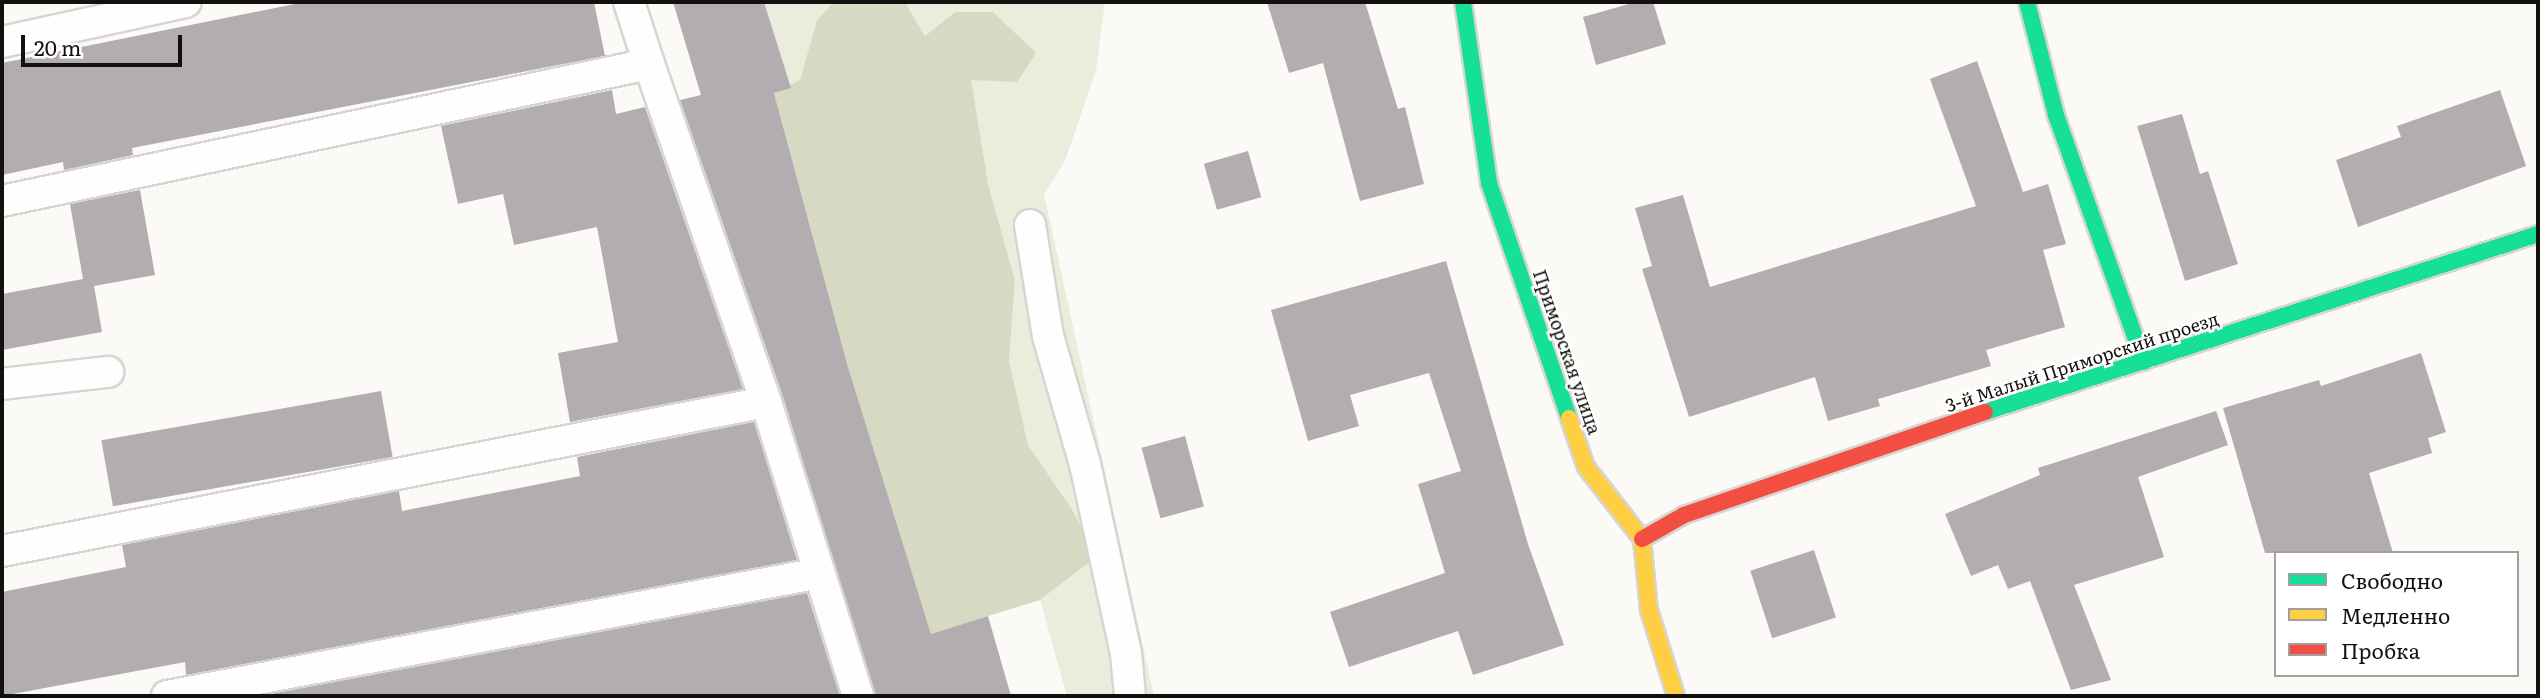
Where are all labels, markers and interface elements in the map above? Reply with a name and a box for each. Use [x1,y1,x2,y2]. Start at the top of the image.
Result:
scale bar [24,21,186,65]
text: 20 m [34,31,81,62]
street label: Приморская улица [1529,267,1605,437]
street label: 3-й Малый Приморский проезд [1943,308,2221,416]
legend [2274,551,2519,677]
text: Свободно [2341,564,2443,595]
text: Медленно [2341,599,2450,630]
text: Пробка [2341,634,2420,665]

